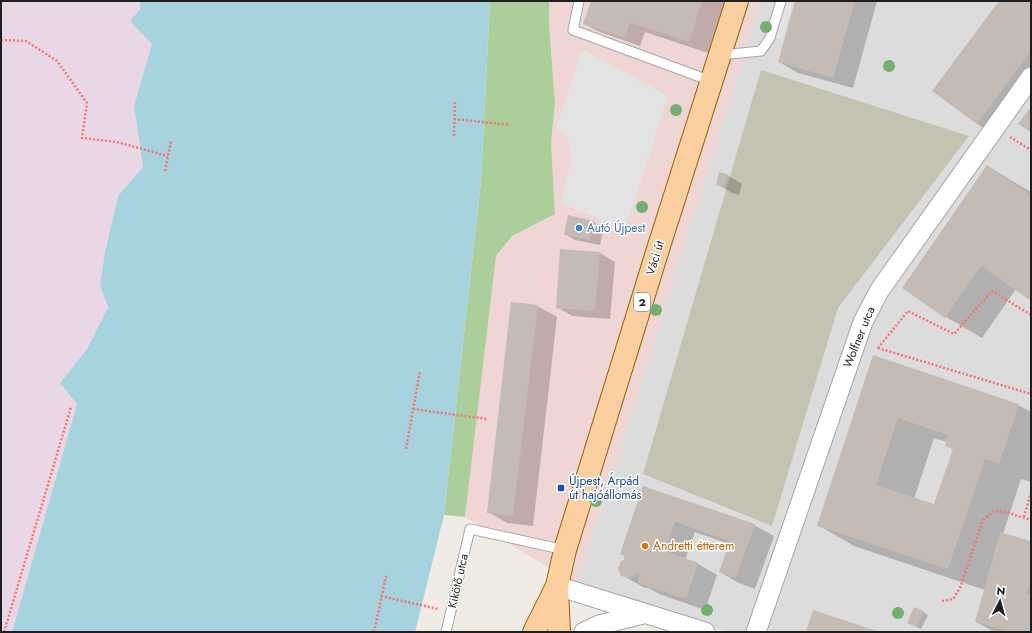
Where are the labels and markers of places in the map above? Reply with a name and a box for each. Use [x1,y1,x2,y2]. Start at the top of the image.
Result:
place label: Autó Újpest [587,219,645,237]
marker: Autó Újpest [574,223,584,233]
place label: Újpest, Árpád út hajóállomás [569,472,641,504]
marker: Újpest, Árpád út hajóállomás [556,483,566,493]
place label: Andretti étterem [653,537,734,555]
marker: Andretti étterem [640,541,650,551]

